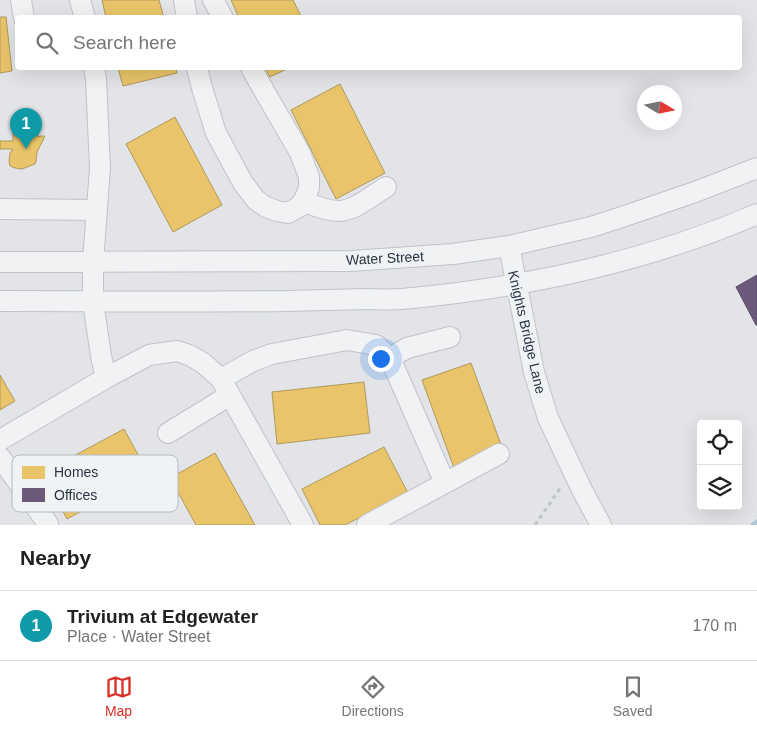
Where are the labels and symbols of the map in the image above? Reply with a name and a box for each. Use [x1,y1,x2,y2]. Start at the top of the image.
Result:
north arrow [637,85,682,130]
pin: 1 [10,108,42,149]
street label: Water Street [346,248,425,268]
street label: Knights Bridge Lane [505,269,549,395]
your location [368,346,394,372]
legend [12,455,178,512]
text: Homes [54,464,98,480]
text: Offices [54,487,97,503]

